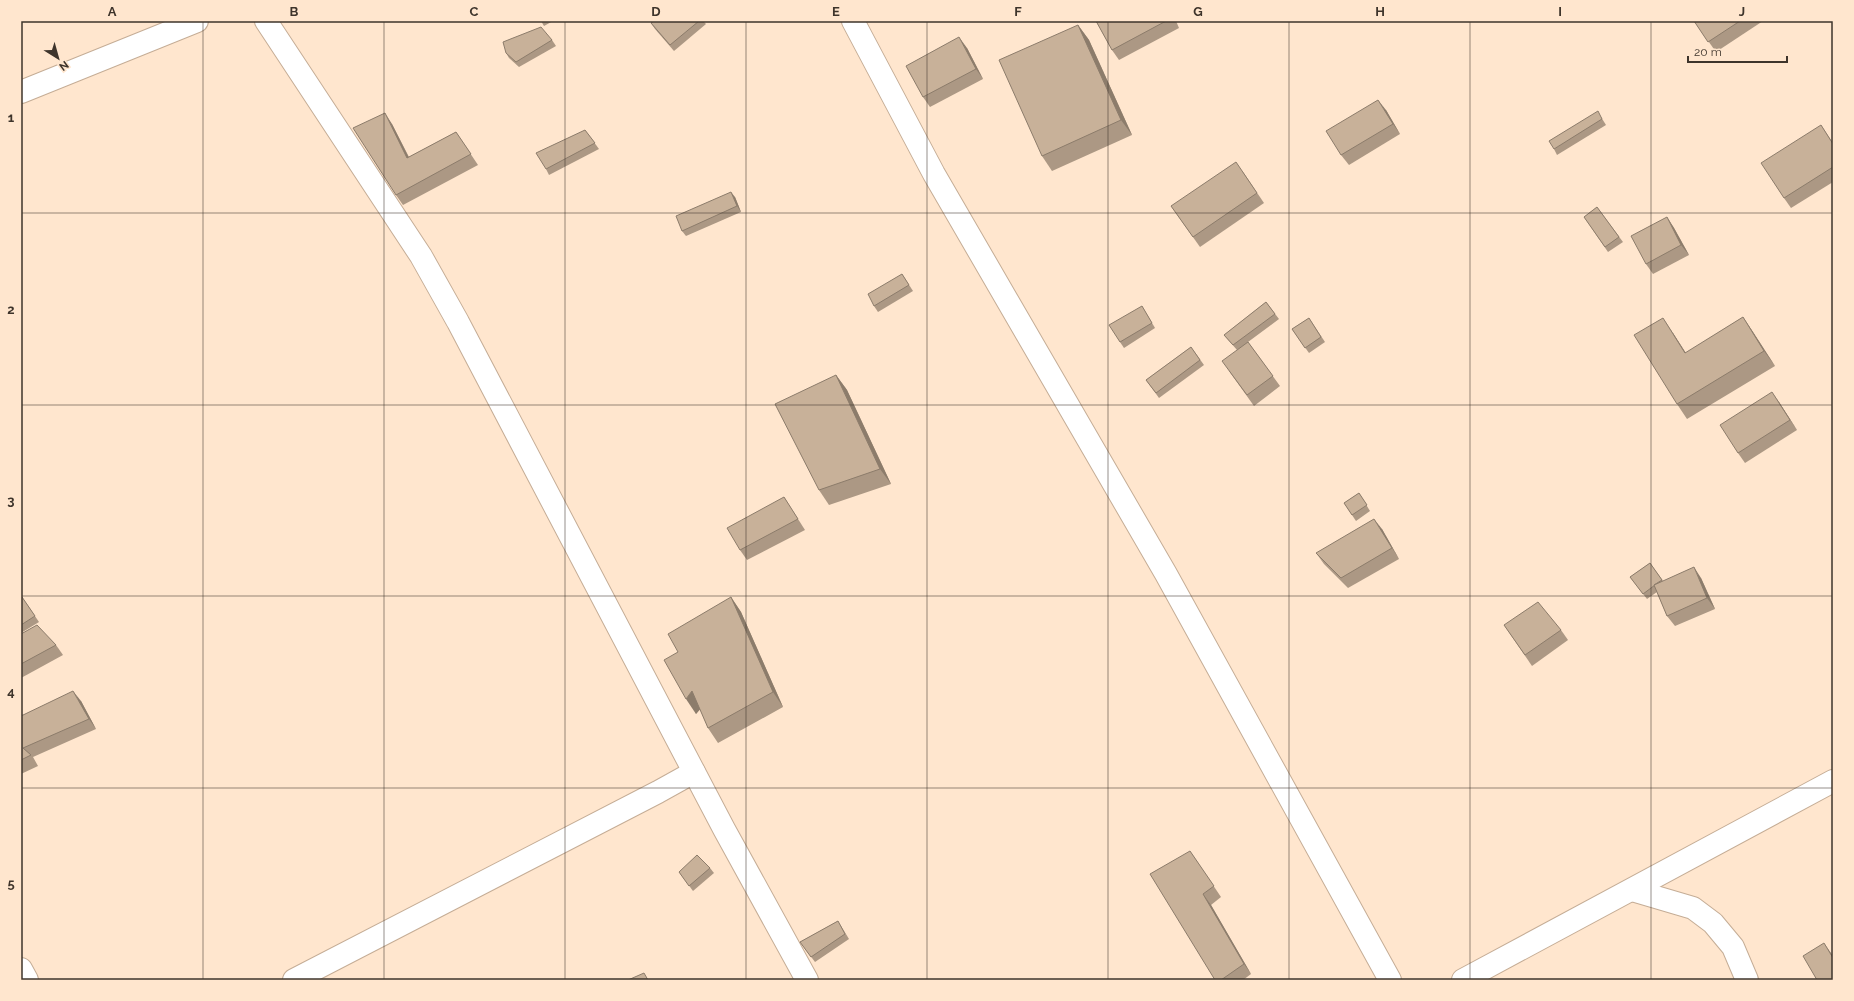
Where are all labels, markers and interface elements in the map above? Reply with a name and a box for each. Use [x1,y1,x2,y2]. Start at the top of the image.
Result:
text: A [108,4,117,19]
text: B [290,4,299,19]
text: C [470,4,479,19]
text: D [651,4,661,19]
text: E [832,4,840,19]
text: F [1014,4,1022,19]
text: G [1193,4,1203,19]
text: H [1375,4,1385,19]
text: I [1558,4,1562,19]
text: J [1739,4,1745,19]
north arrow [38,38,78,78]
scale bar [1688,38,1787,64]
text: 20 m [1694,45,1722,59]
text: N [56,58,71,73]
text: 1 [8,110,15,125]
text: 2 [7,302,15,317]
text: 3 [7,493,15,508]
text: 4 [7,684,15,699]
text: 5 [7,876,15,891]

